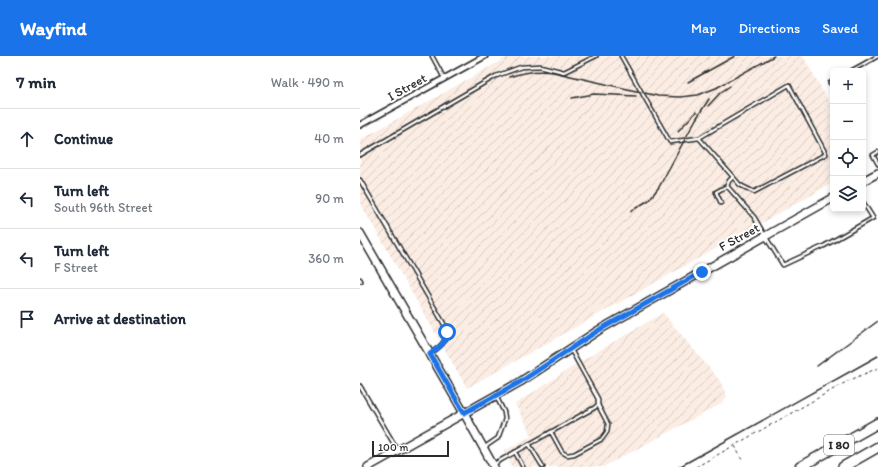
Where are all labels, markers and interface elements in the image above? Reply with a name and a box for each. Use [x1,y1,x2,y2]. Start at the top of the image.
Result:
text: Wayfind [20,17,87,40]
text: Map [691,20,717,37]
text: Directions [739,20,800,37]
text: Saved [822,20,858,37]
map controls [830,68,866,212]
button: + [830,68,866,104]
street label: I Street [385,70,429,104]
text: 7 min [16,72,56,92]
text: Walk · 490 m [271,75,344,90]
button: − [830,104,866,140]
icon: ahead [16,128,38,150]
text: Continue [54,130,113,148]
text: 40 m [314,131,344,146]
button: locate [830,140,866,176]
button: layers [830,176,866,212]
text: Turn left [54,182,109,200]
icon: left [16,188,38,210]
text: 90 m [315,191,344,206]
text: South 96th Street [54,200,153,215]
street label: F Street [716,220,762,254]
text: Turn left [54,242,109,260]
icon: left [16,248,38,270]
text: 360 m [308,251,344,266]
text: F Street [54,260,98,275]
route end [693,263,711,281]
icon: arrive [16,308,38,330]
text: Arrive at destination [54,310,186,328]
route start [438,323,456,341]
road number: I 80 [824,435,854,455]
scale bar [372,439,449,458]
text: 100 m [378,441,408,454]

